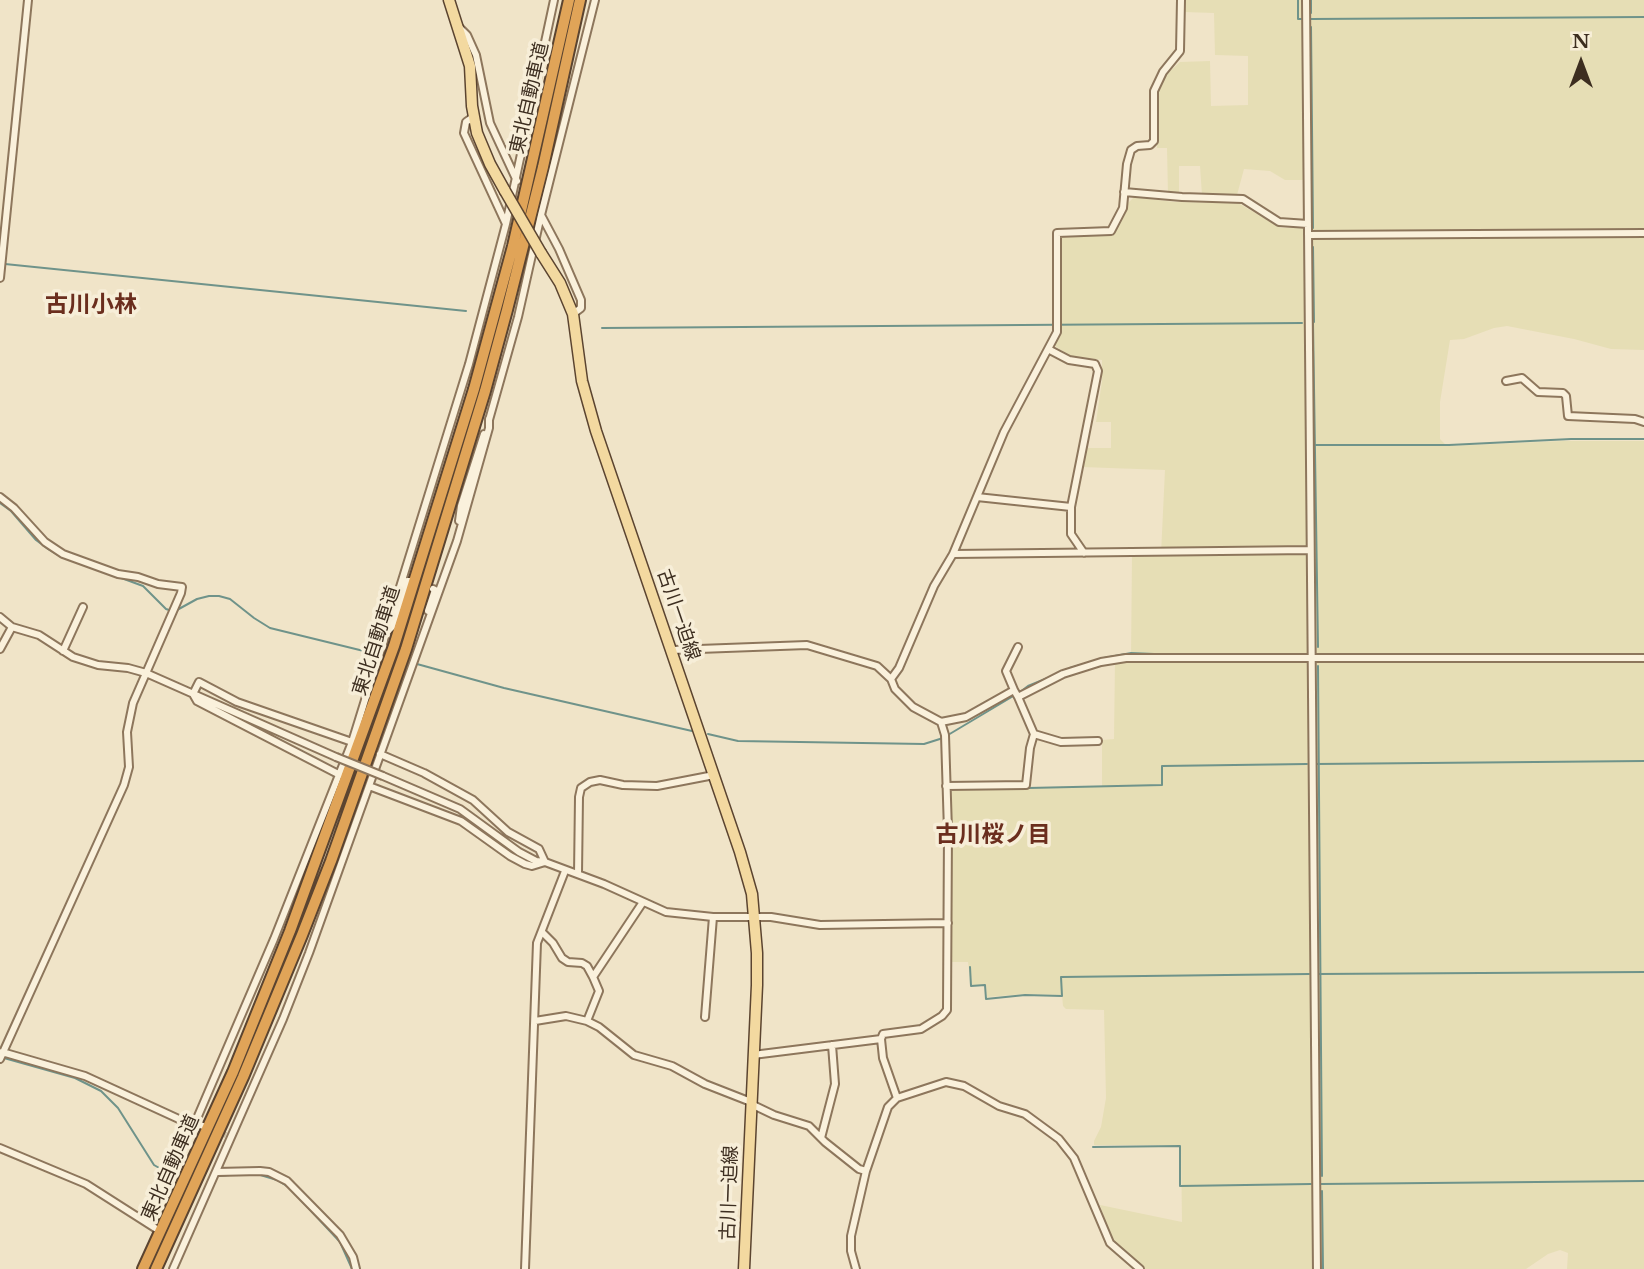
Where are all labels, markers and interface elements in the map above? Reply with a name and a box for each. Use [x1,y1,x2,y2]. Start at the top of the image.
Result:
north arrow [1546,28,1616,98]
text: N [1572,30,1590,53]
street label: 東北自動車道 [506,40,554,156]
district label: 古川小林 [45,292,137,320]
street label: 古川一迫線 [652,566,704,664]
street label: 東北自動車道 [349,583,405,699]
district label: 古川桜ノ目 [936,822,1050,850]
street label: 東北自動車道 [137,1111,205,1225]
street label: 古川一迫線 [717,1145,743,1241]

